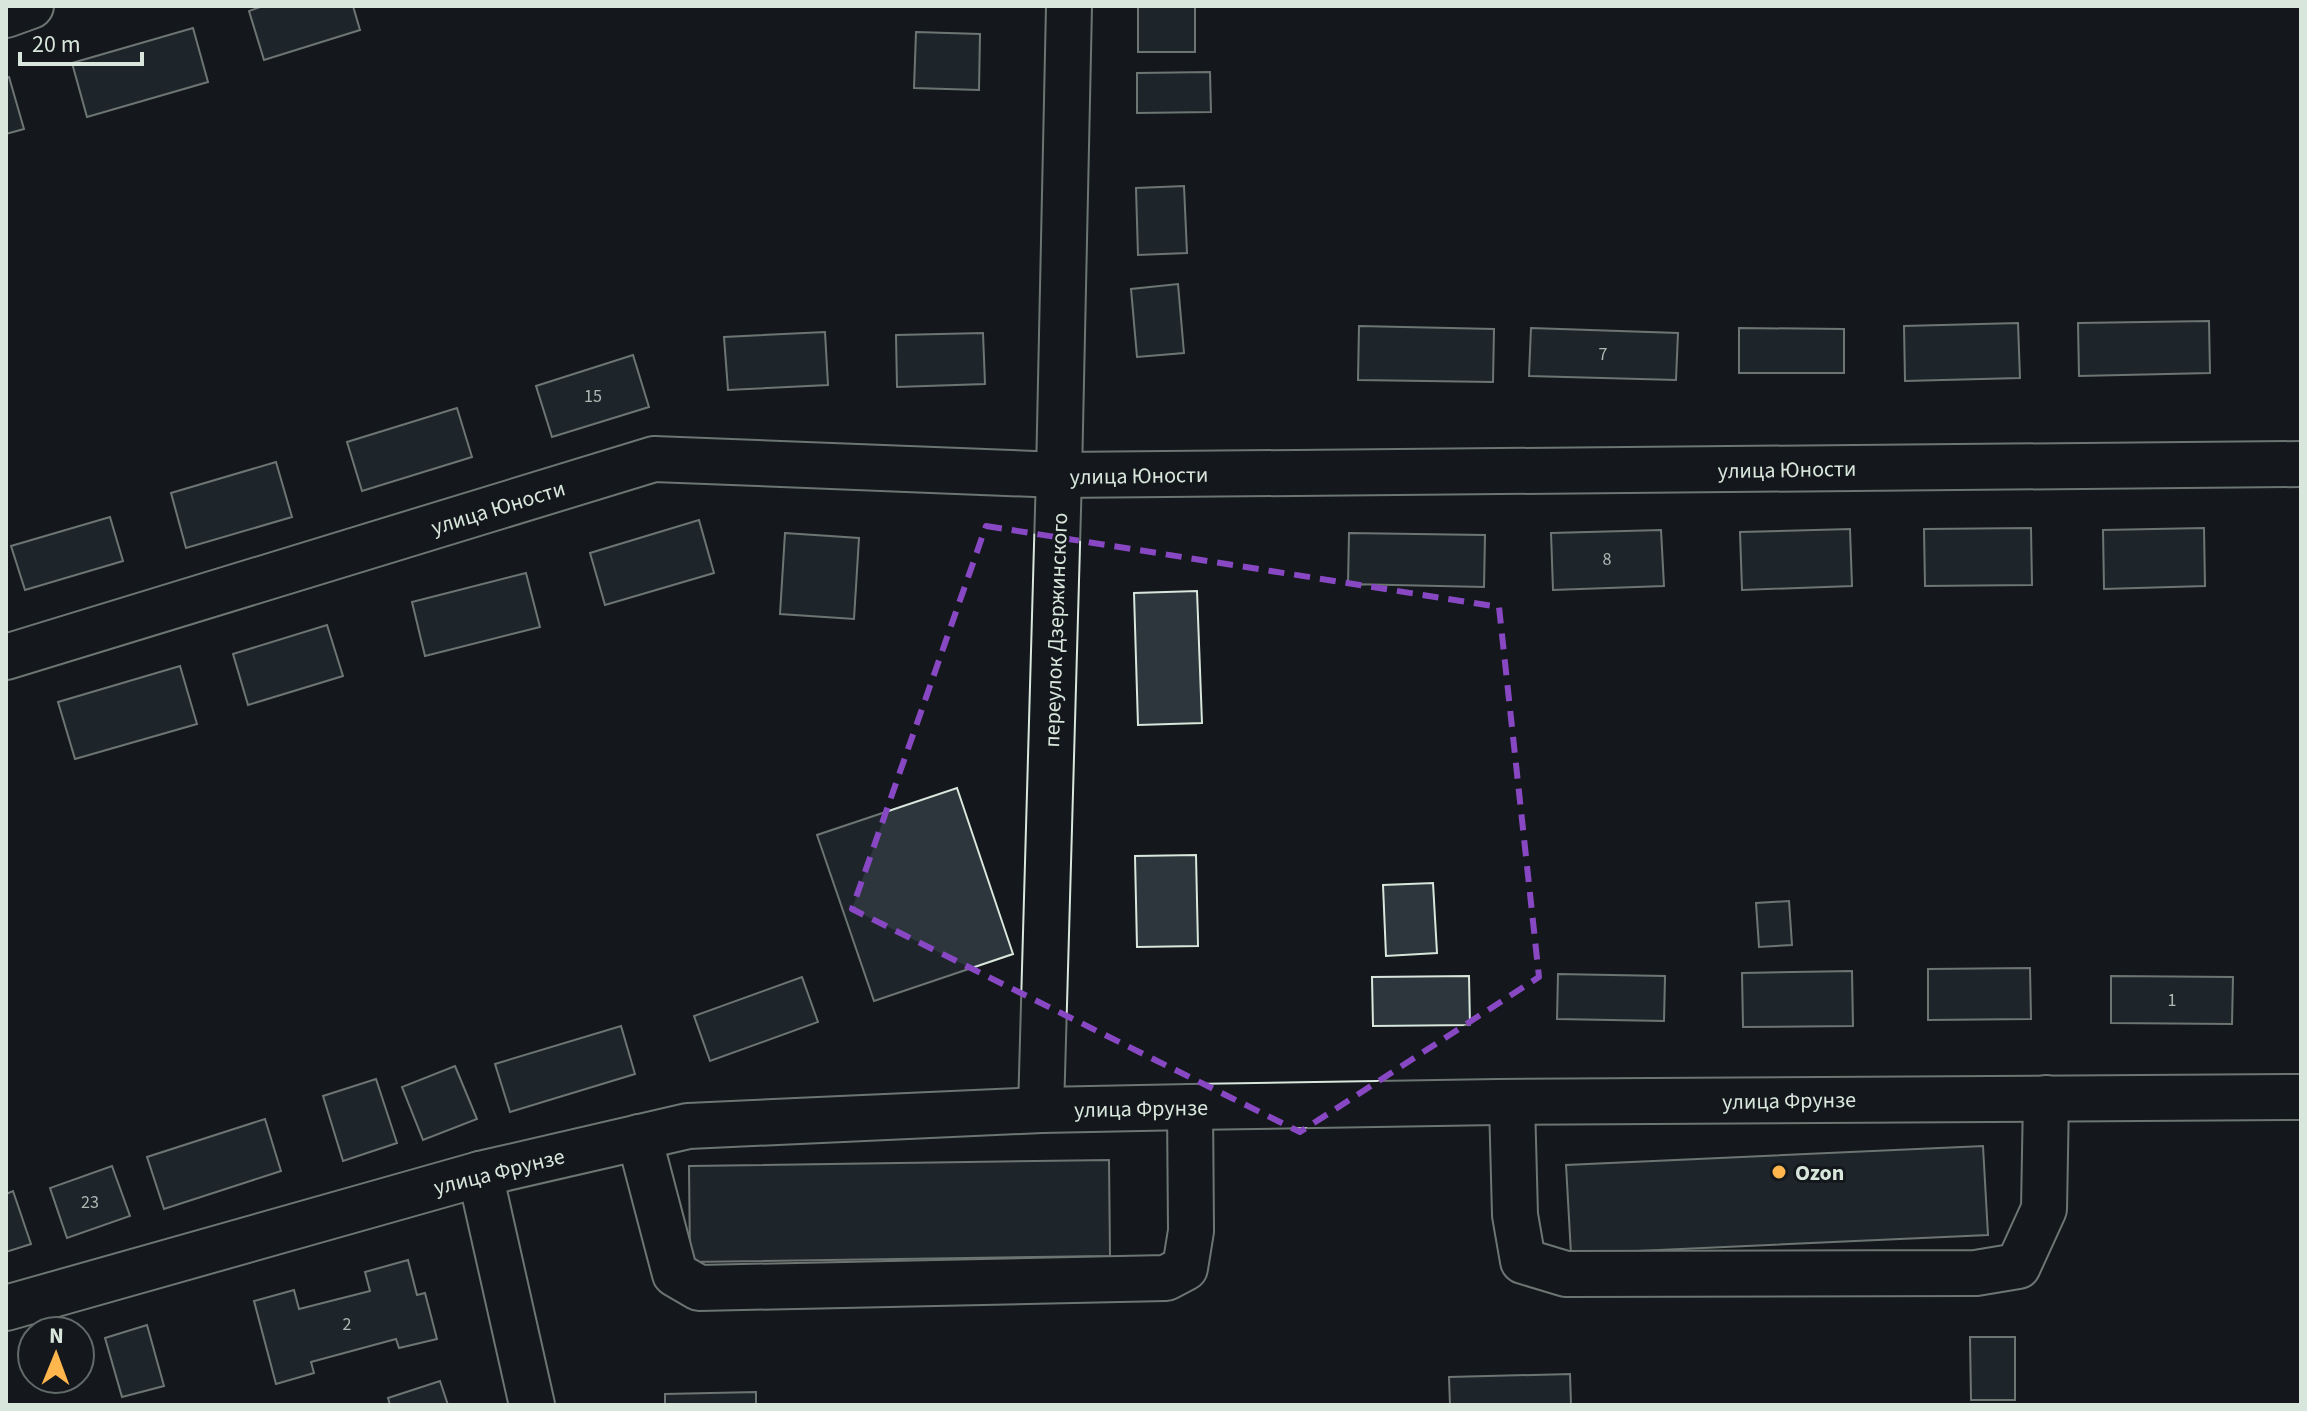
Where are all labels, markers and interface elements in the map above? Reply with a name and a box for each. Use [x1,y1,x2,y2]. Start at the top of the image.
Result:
scale bar [20,16,142,66]
text: 20 m [32,27,81,62]
house number: 7 [1599,342,1608,367]
house number: 15 [584,384,602,409]
street label: улица Юности [1717,453,1857,487]
street label: улица Юности [1069,459,1209,493]
street label: улица Юности [427,472,569,544]
street label: переулок Дзержинского [1036,512,1076,748]
house number: 8 [1603,547,1612,572]
house number: 1 [2168,988,2176,1013]
street label: улица Фрунзе [1722,1084,1856,1118]
street label: улица Фрунзе [1074,1092,1208,1126]
street label: улица Фрунзе [430,1140,568,1204]
place label: Ozon [1795,1157,1844,1189]
marker: Ozon [1770,1163,1788,1181]
house number: 23 [81,1190,99,1215]
house number: 2 [343,1312,352,1337]
north arrow [16,1315,96,1395]
text: N [49,1320,64,1352]

